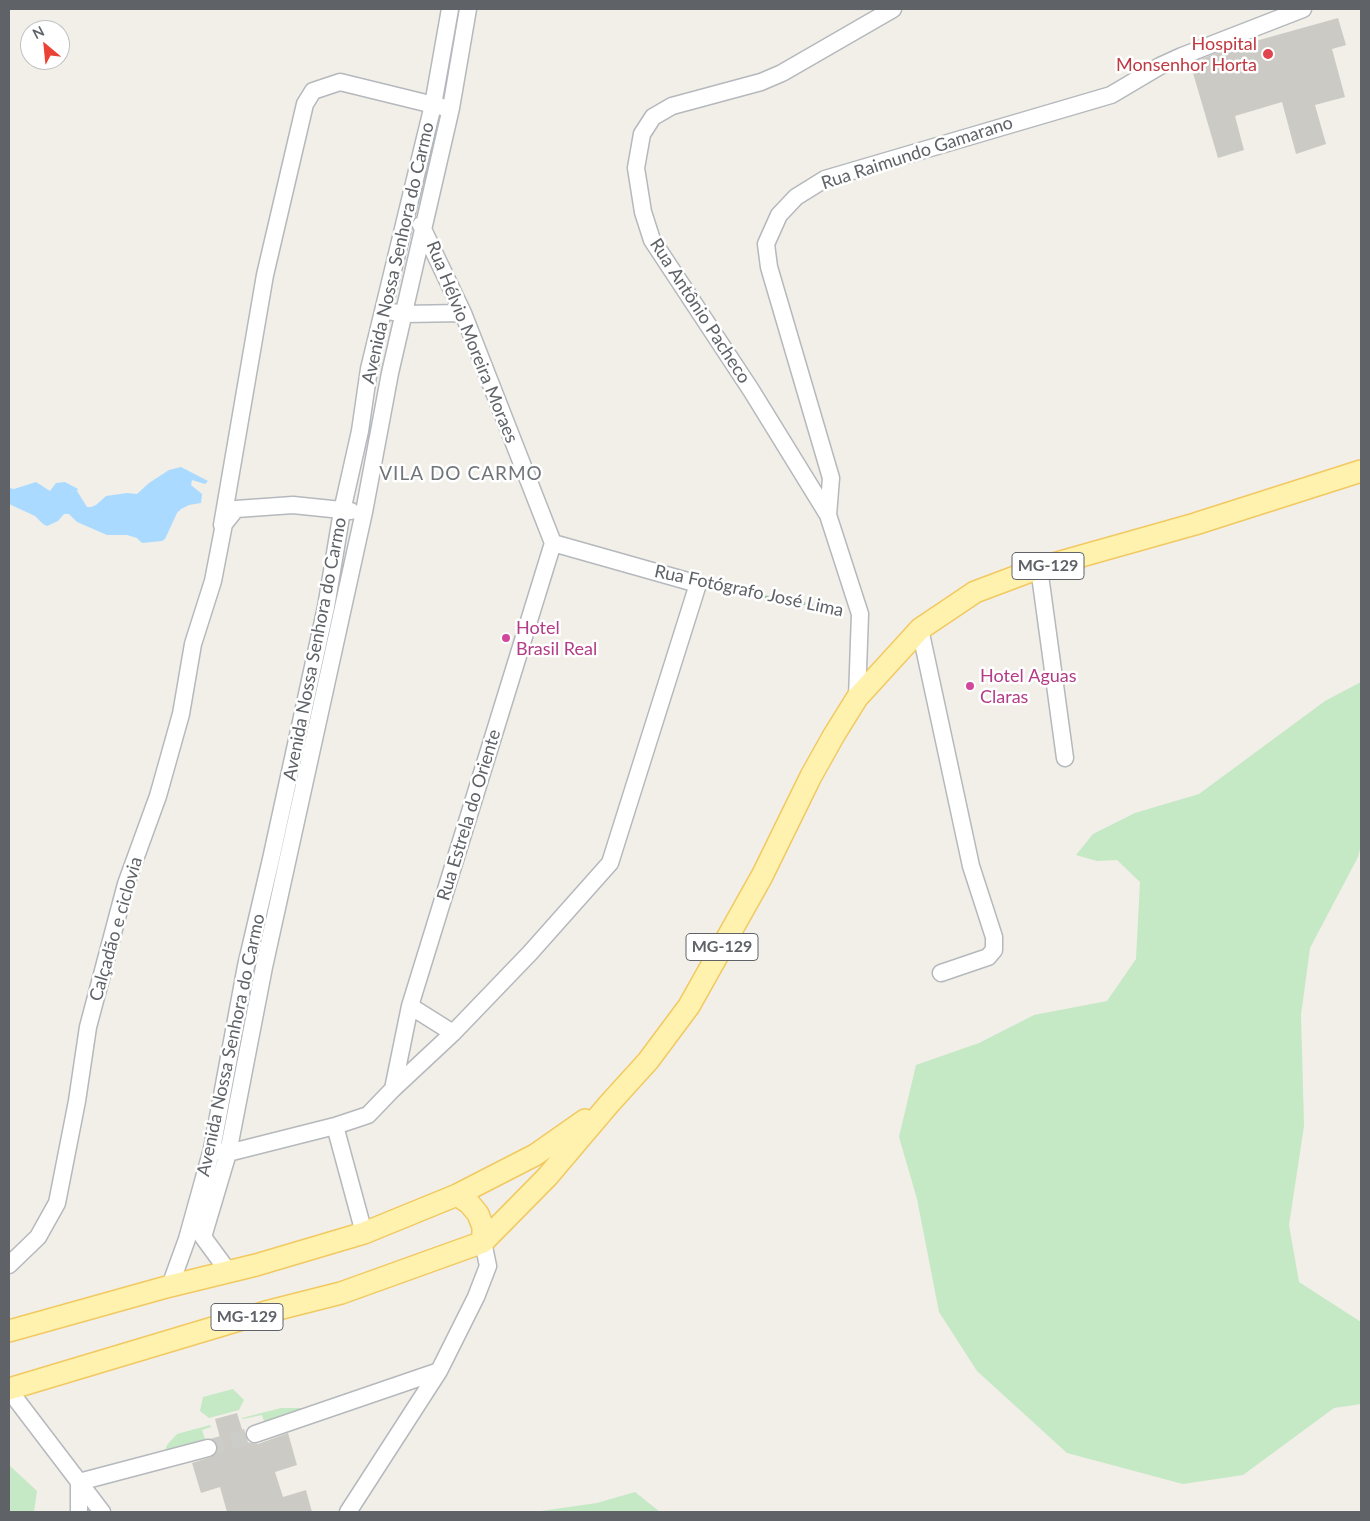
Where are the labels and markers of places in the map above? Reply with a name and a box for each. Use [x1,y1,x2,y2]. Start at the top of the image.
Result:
place label: Hospital Monsenhor Horta [1116,33,1257,76]
marker: Hospital Monsenhor Horta [1261,47,1275,61]
place label: Hotel Brasil Real [516,617,597,660]
marker: Hotel Brasil Real [500,632,512,644]
place label: Hotel Aguas Claras [980,665,1077,708]
marker: Hotel Aguas Claras [964,680,976,692]

